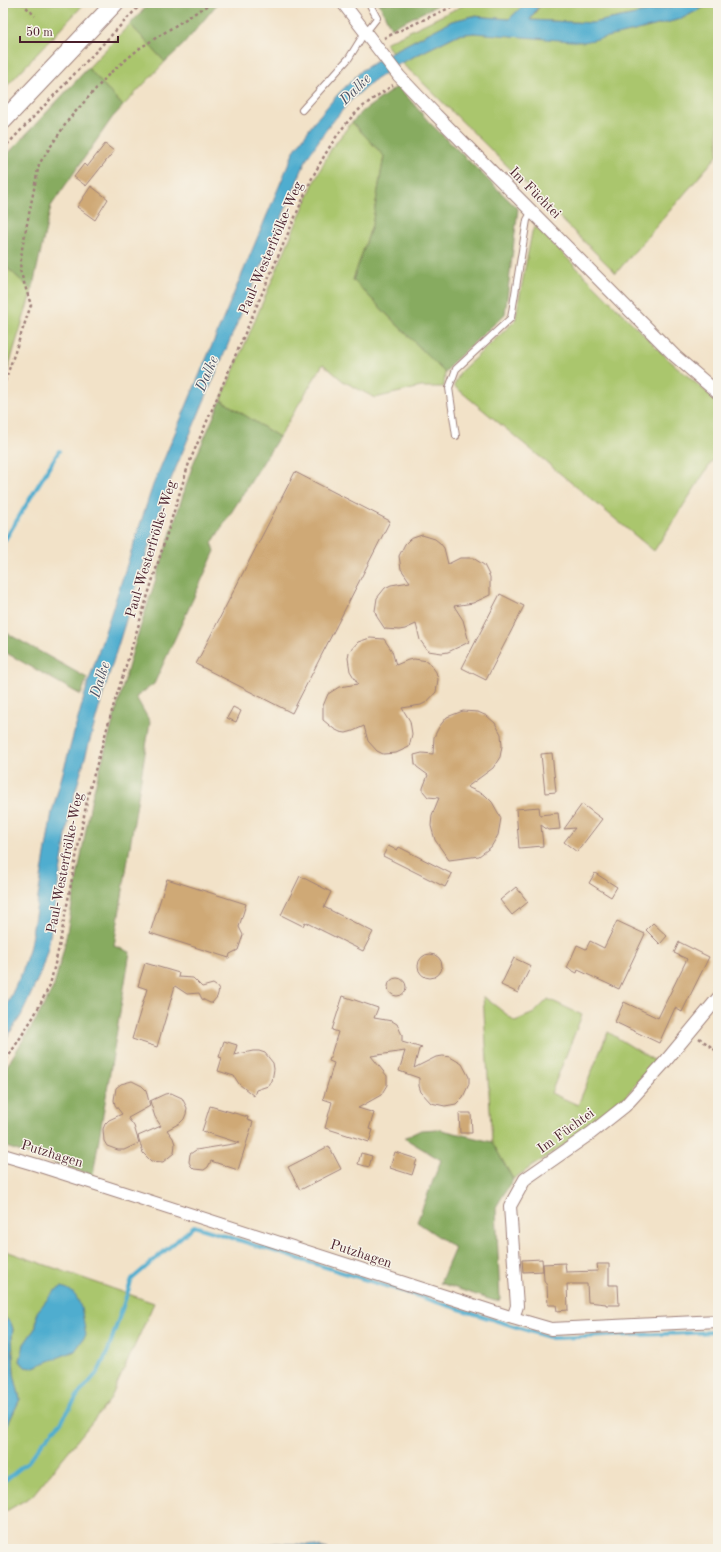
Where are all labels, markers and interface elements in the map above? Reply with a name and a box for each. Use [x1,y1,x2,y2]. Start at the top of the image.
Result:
scale bar [20,18,118,44]
text: 50 m [26,26,53,39]
water label: Dalke [337,72,374,109]
street label: Im Füchtei [507,165,564,222]
street label: Paul-Westerfrölke-Weg [237,179,306,317]
water label: Dalke [193,354,222,395]
street label: Paul-Westerfrölke-Weg [123,478,179,619]
water label: Dalke [88,660,114,701]
street label: Paul-Westerfrölke-Weg [44,791,86,935]
street label: Im Füchtei [535,1106,597,1156]
street label: Putzhagen [19,1138,85,1170]
street label: Putzhagen [328,1237,394,1271]

